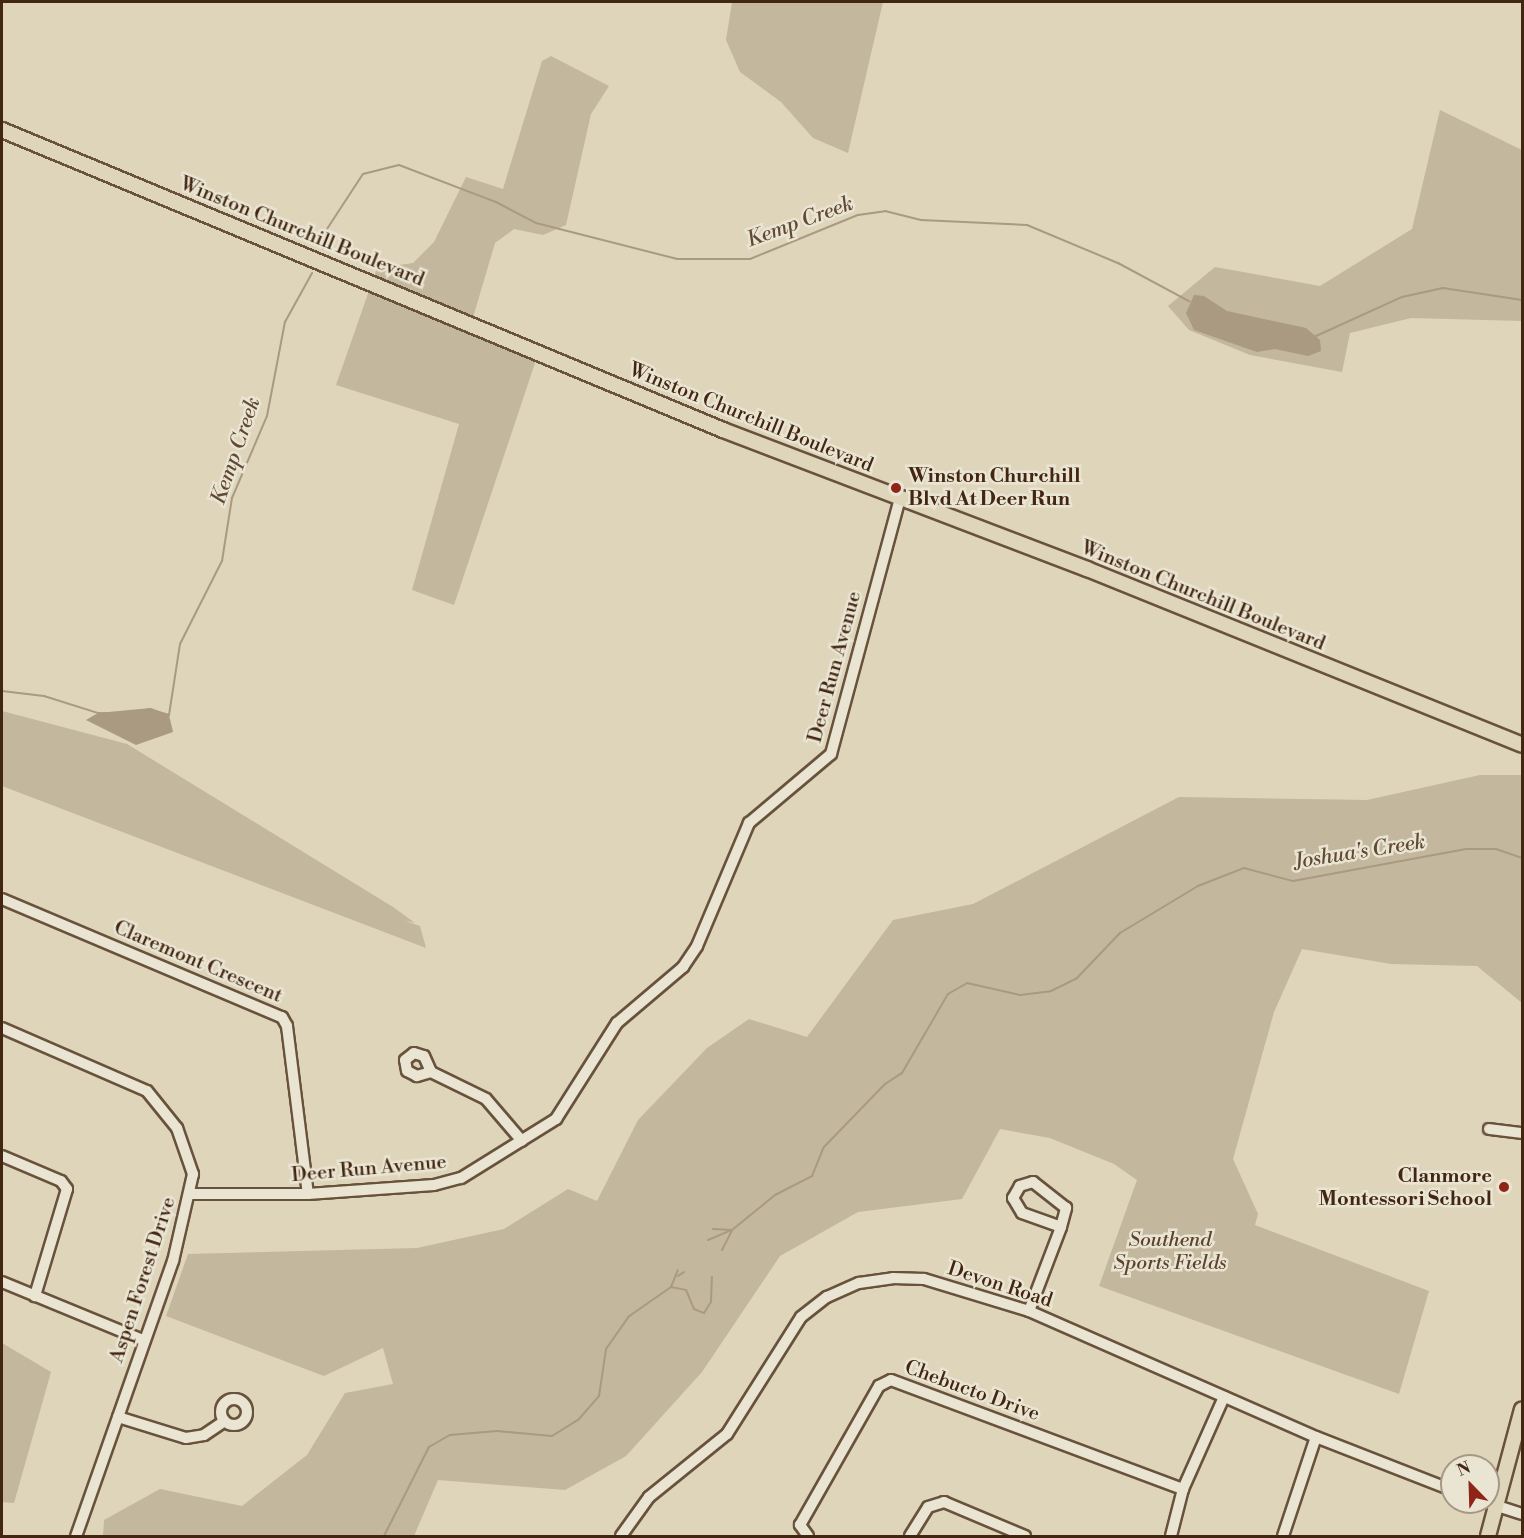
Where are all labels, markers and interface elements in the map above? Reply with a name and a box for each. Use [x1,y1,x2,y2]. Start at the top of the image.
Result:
street label: Winston Churchill Boulevard [176,172,428,292]
water label: Kemp Creek [743,191,857,253]
street label: Winston Churchill Boulevard [625,358,877,478]
water label: Kemp Creek [206,394,266,508]
place label: Winston Churchill Blvd At Deer Run [908,464,1080,511]
marker: Winston Churchill Blvd At Deer Run [889,481,903,495]
street label: Winston Churchill Boulevard [1077,536,1329,656]
street label: Deer Run Avenue [803,589,867,745]
water label: Joshua's Creek [1293,829,1427,875]
street label: Claremont Crescent [110,916,286,1008]
street label: Deer Run Avenue [290,1150,448,1188]
place label: Clanmore Montessori School [1318,1164,1492,1211]
marker: Clanmore Montessori School [1497,1180,1511,1194]
street label: Aspen Forest Drive [105,1194,181,1366]
park label: Southend Sports Fields [1113,1229,1227,1276]
street label: Devon Road [945,1257,1055,1313]
street label: Chebucto Drive [901,1355,1043,1427]
north arrow [1440,1454,1500,1514]
text: N [1454,1458,1473,1481]

